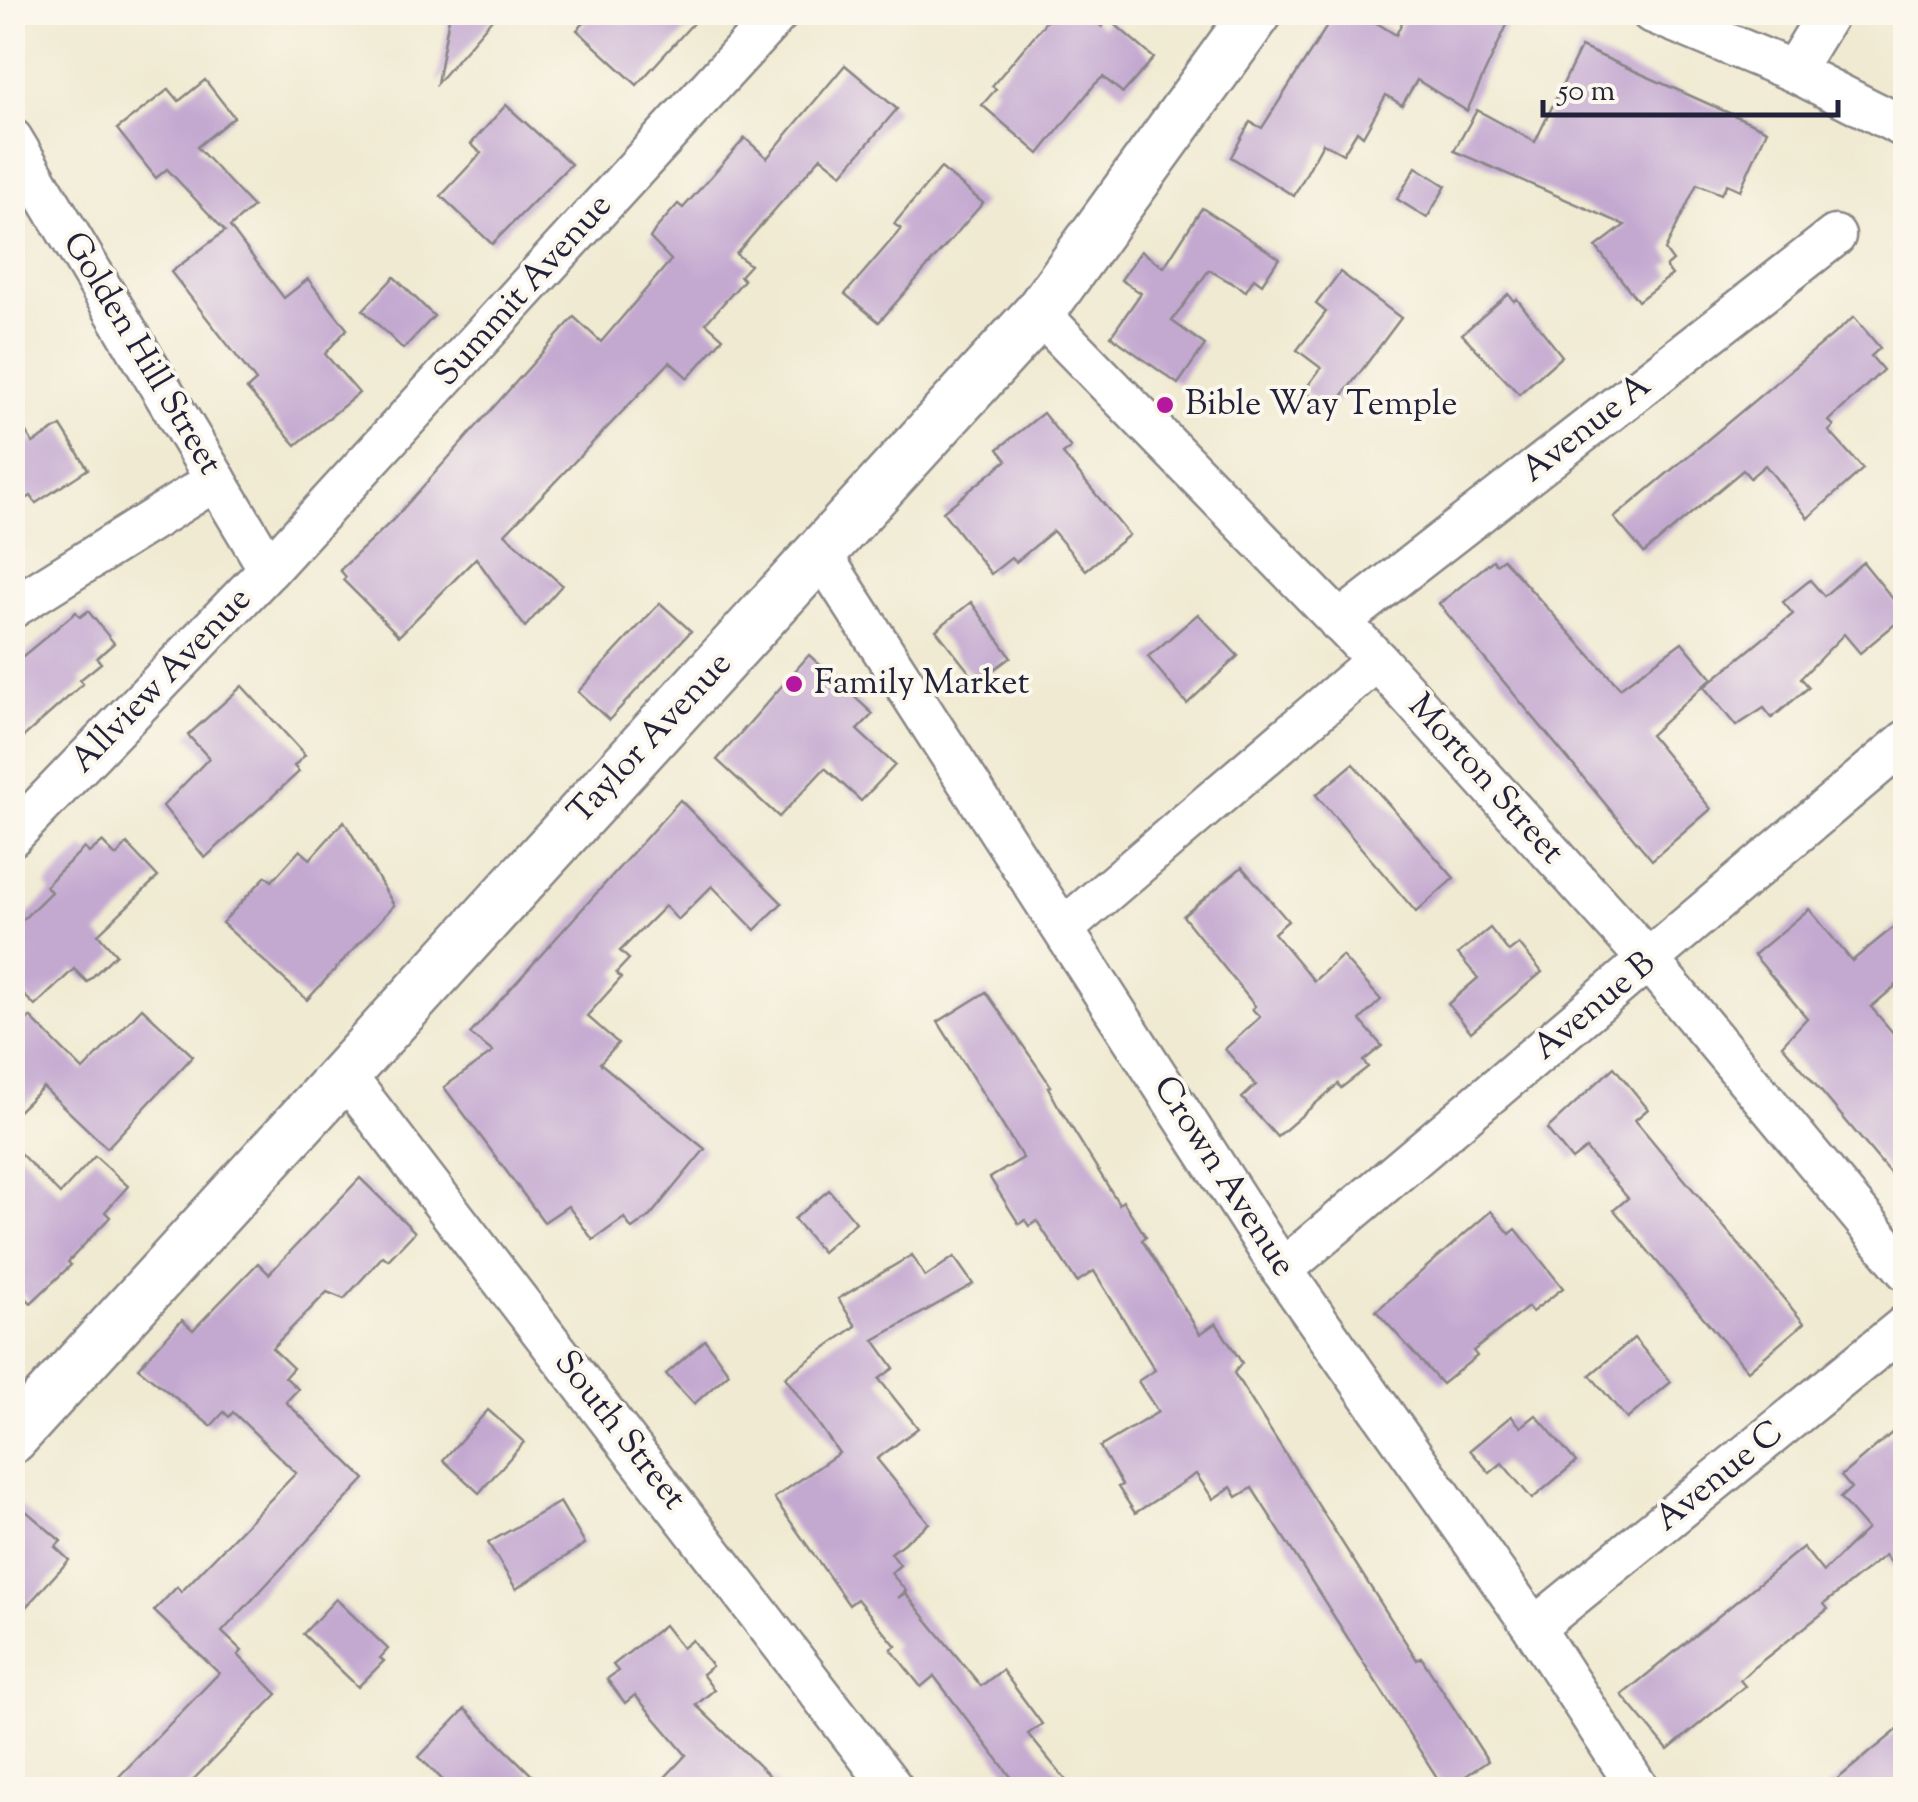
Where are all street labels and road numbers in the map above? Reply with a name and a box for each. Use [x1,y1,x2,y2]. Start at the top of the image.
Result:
street label: Summit Avenue [423,183,625,399]
street label: Golden Hill Street [48,223,234,485]
street label: Avenue A [1511,362,1663,496]
street label: Allview Avenue [60,576,264,786]
street label: Taylor Avenue [557,641,745,837]
street label: Morton Street [1395,684,1575,876]
street label: Avenue B [1523,940,1667,1074]
street label: Crown Avenue [1139,1067,1307,1287]
street label: South Street [540,1340,698,1522]
street label: Avenue C [1645,1409,1795,1545]

